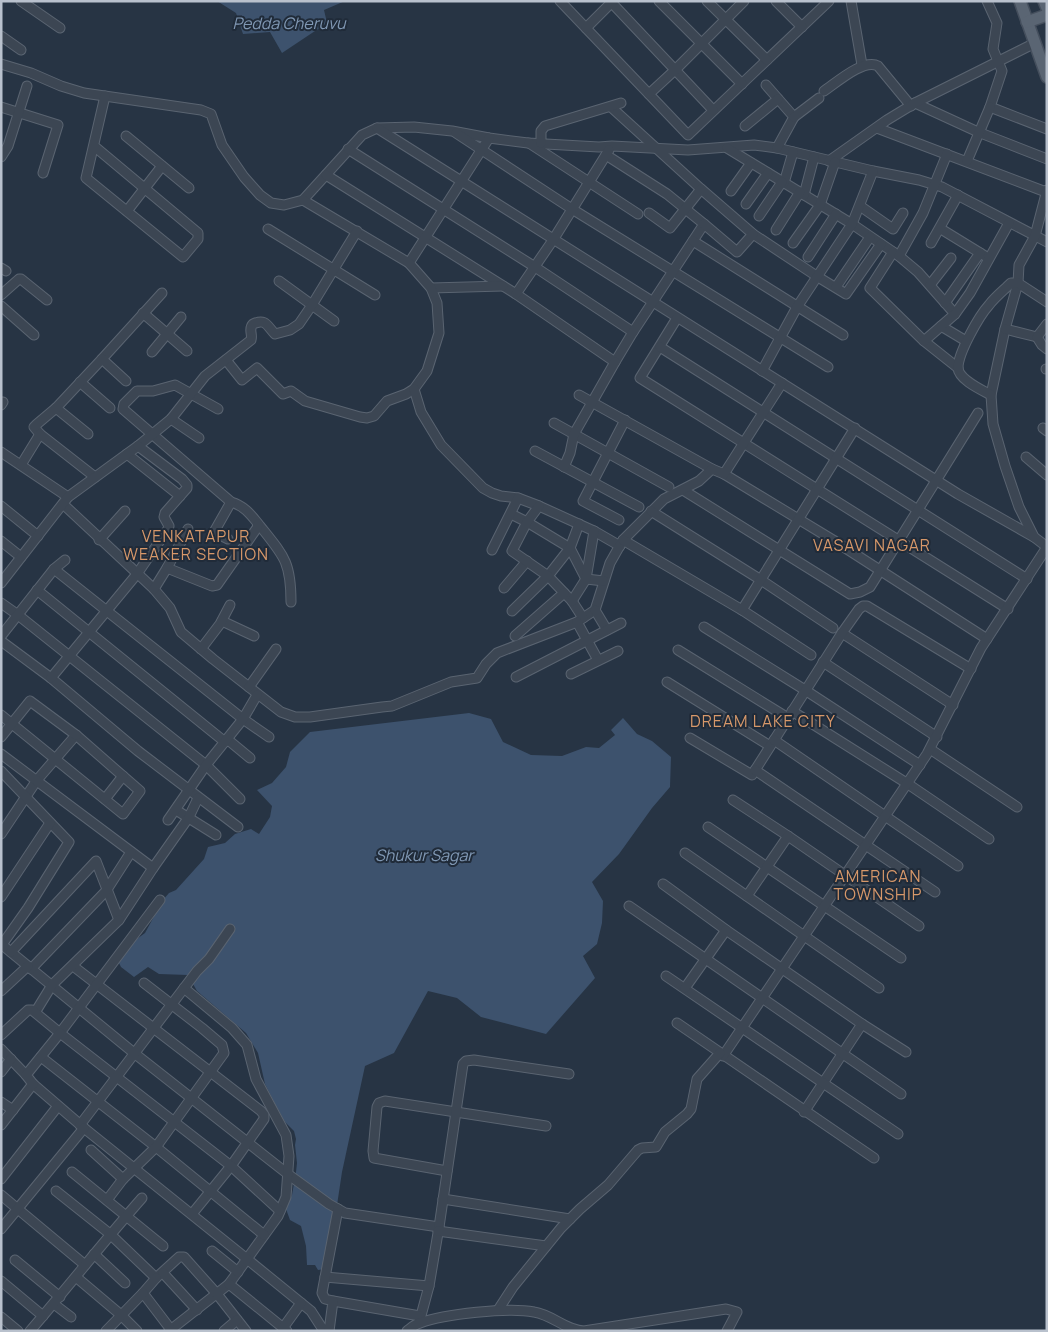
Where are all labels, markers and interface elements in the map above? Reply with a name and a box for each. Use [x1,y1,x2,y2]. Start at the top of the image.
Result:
water label: Pedda Cheruvu [232,12,347,34]
district label: VENKATAPUR WEAKER SECTION [123,525,269,565]
district label: VASAVI NAGAR [813,534,931,556]
district label: DREAM LAKE CITY [690,710,836,732]
water label: Shukur Sagar [375,844,475,866]
district label: AMERICAN TOWNSHIP [834,865,922,905]

